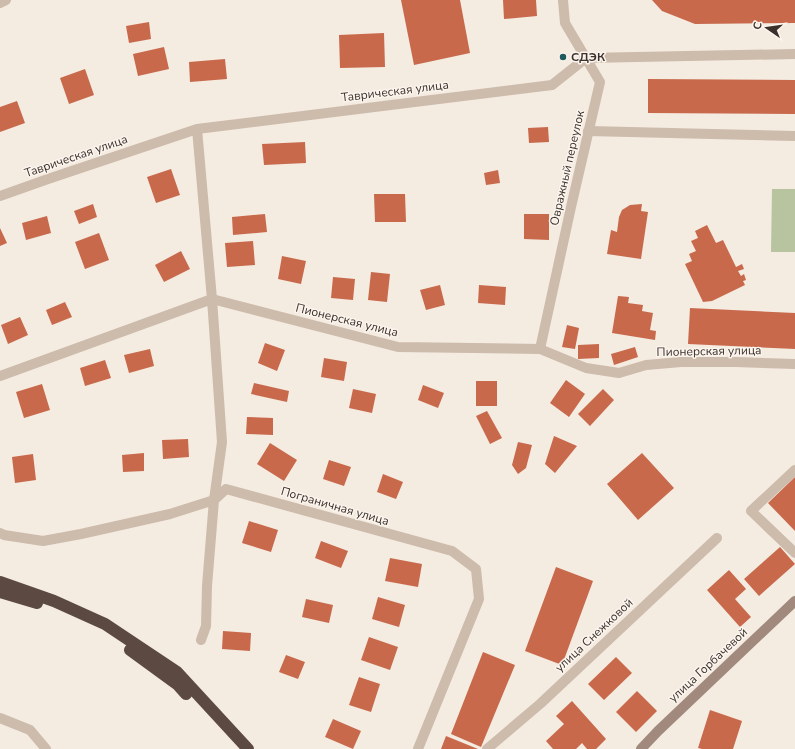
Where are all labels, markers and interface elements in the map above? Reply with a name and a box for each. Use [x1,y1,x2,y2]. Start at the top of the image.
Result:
north arrow [747,8,787,48]
text: С [750,20,766,31]
place label: СДЭК [571,49,606,65]
marker: СДЭК [558,52,568,62]
street label: Таврическая улица [340,76,450,106]
street label: Овражный переулок [546,108,588,227]
street label: Таврическая улица [22,131,130,181]
street label: Пионерская улица [294,300,400,340]
street label: Пионерская улица [656,342,762,360]
street label: Пограничная улица [279,483,391,529]
street label: улица Снежковой [552,595,636,675]
street label: улица Горбачевой [665,624,751,706]

